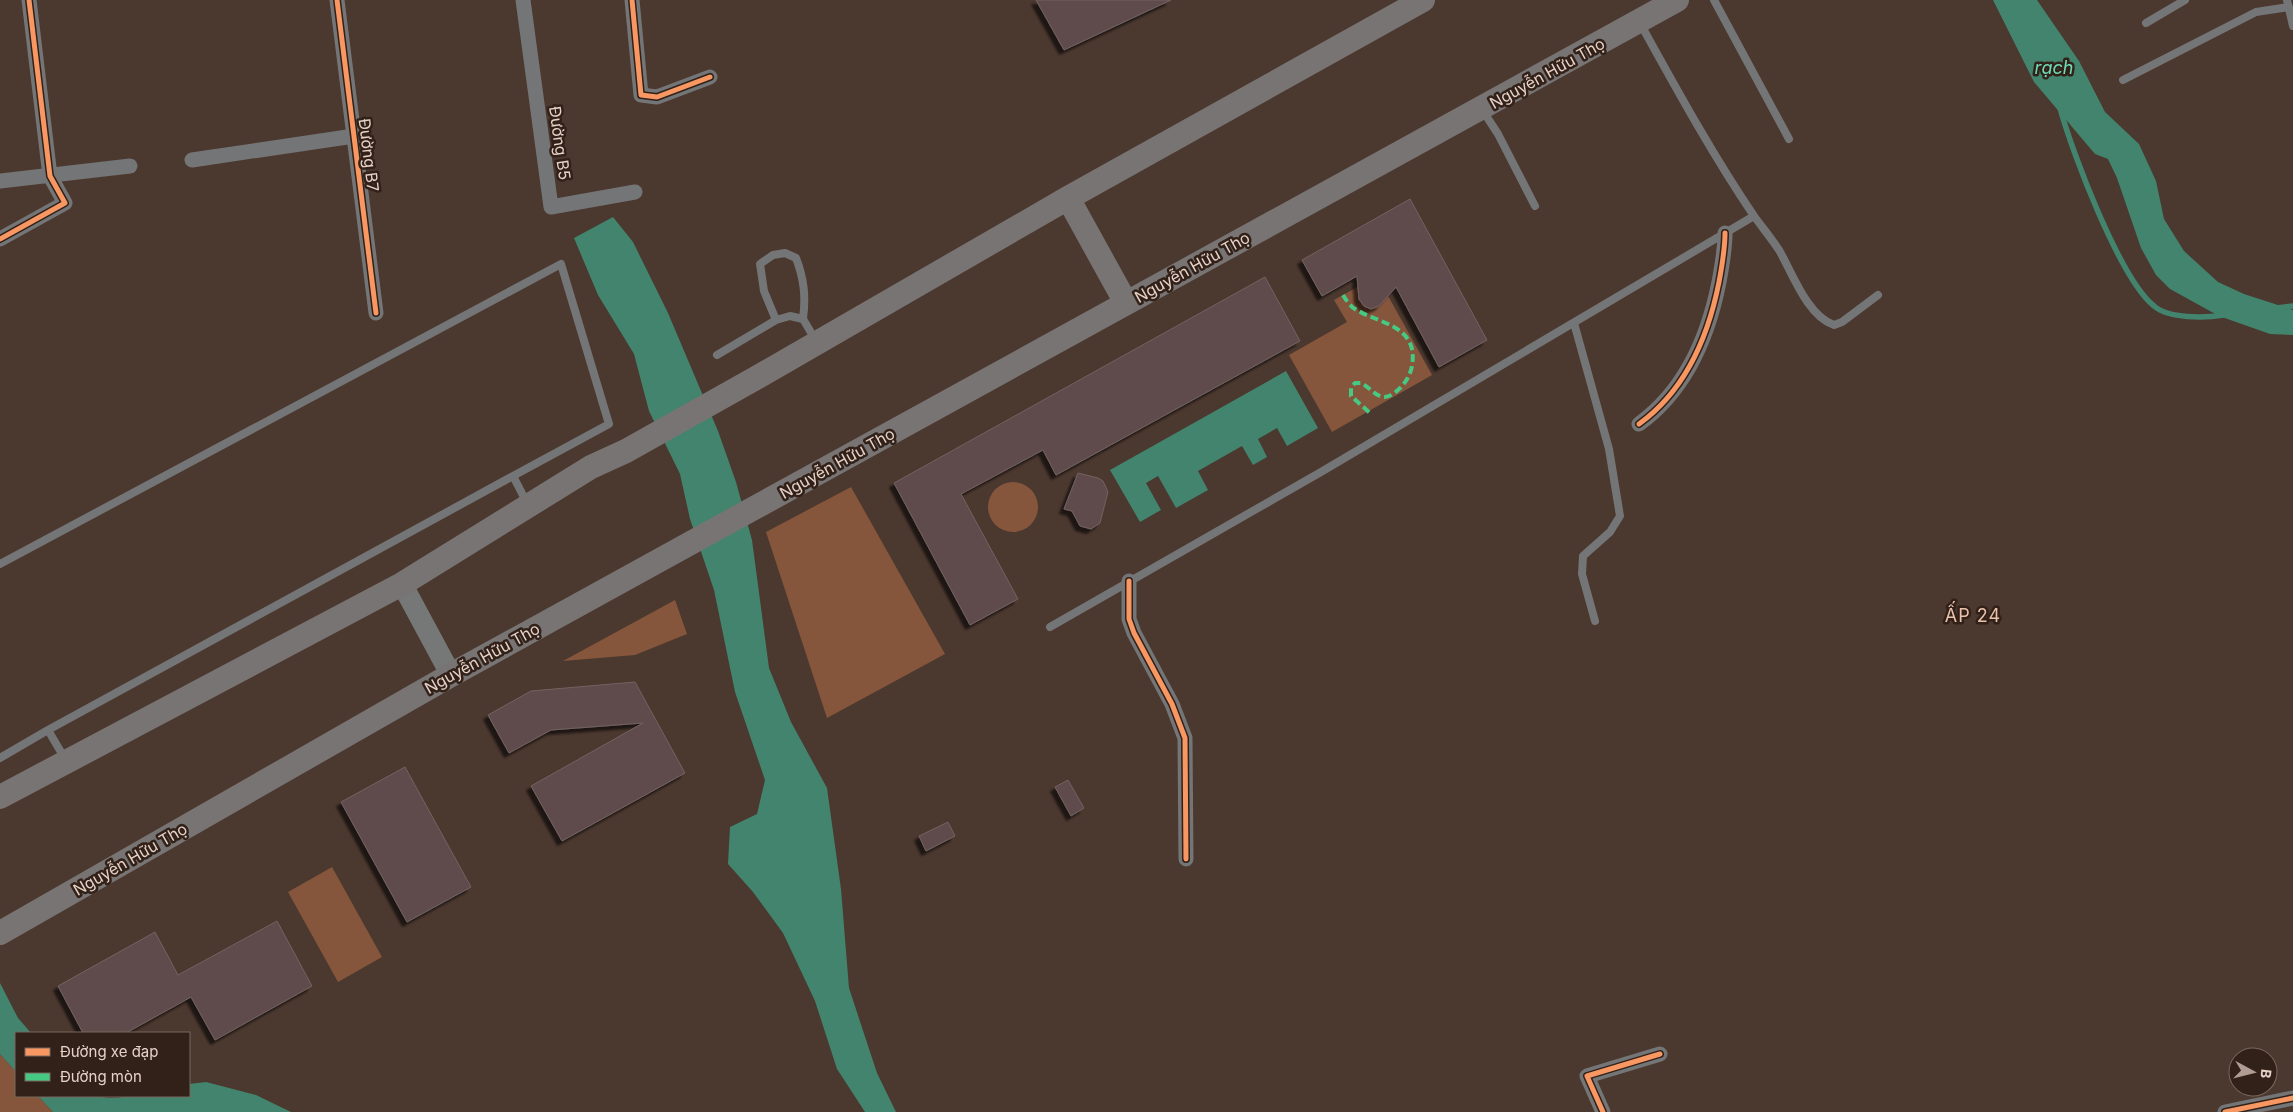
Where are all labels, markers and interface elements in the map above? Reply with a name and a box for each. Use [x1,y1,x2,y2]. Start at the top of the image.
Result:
street label: Nguyễn Hữu Thọ [1486,33,1608,113]
water label: rạch [2035,57,2073,78]
street label: Đường B5 [545,105,575,181]
street label: Đường B7 [355,117,383,193]
street label: Nguyễn Hữu Thọ [1131,227,1253,307]
street label: Nguyễn Hữu Thọ [776,423,898,503]
district label: ẤP 24 [1945,601,2001,626]
street label: Nguyễn Hữu Thọ [421,618,543,698]
street label: Nguyễn Hữu Thọ [69,818,191,900]
legend [15,1032,190,1097]
text: Đường xe đạp [60,1042,158,1061]
north arrow [2228,1047,2278,1097]
text: Đường mòn [60,1067,142,1086]
text: B [2257,1068,2275,1079]

